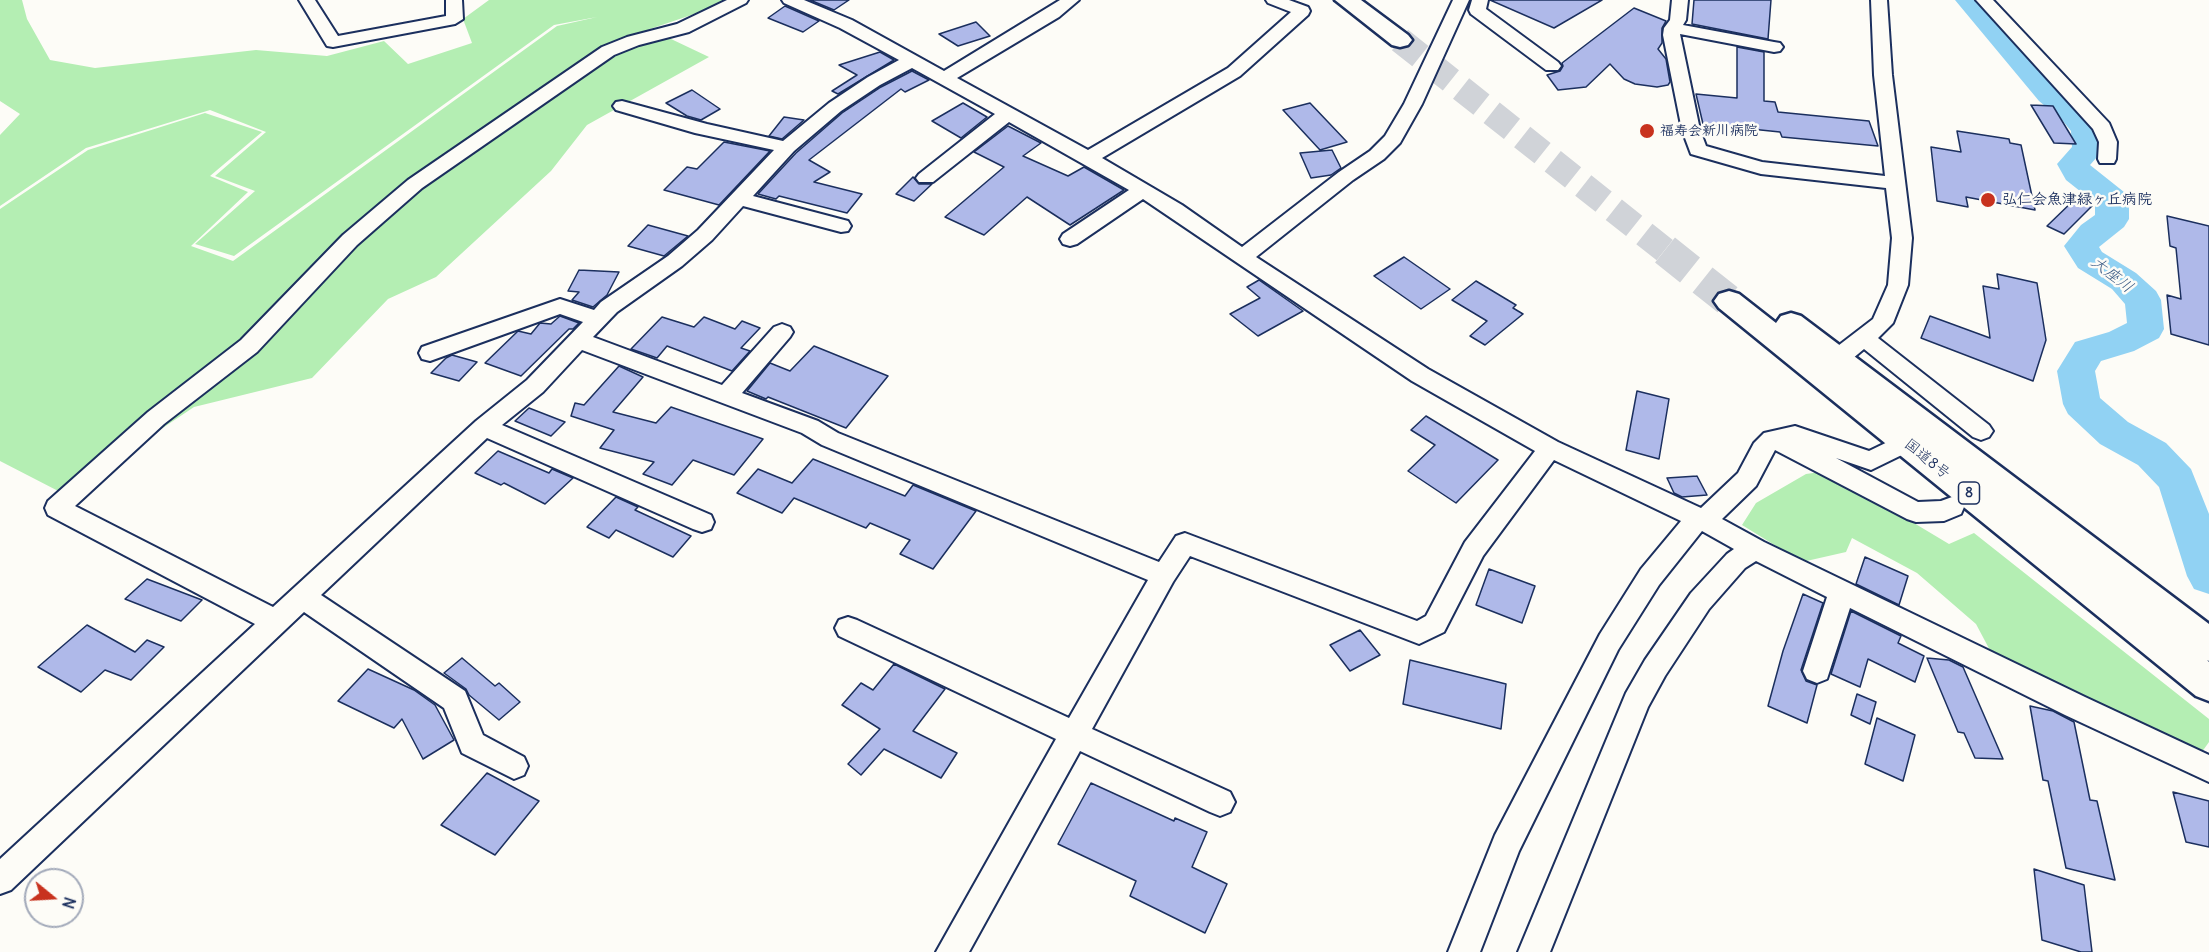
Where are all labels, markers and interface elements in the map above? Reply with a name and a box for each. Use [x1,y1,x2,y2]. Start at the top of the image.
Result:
marker: 福寿会新川病院 [1638,122,1656,140]
place label: 福寿会新川病院 [1660,123,1758,139]
marker: 弘仁会魚津緑ヶ丘病院 [1979,191,1997,209]
place label: 弘仁会魚津緑ヶ丘病院 [2002,191,2152,209]
water label: 大座川 [2087,253,2137,297]
street label: 国道8号 [1900,435,1954,483]
road number: 8 [1958,482,1980,504]
north arrow [24,868,84,928]
text: N [58,895,80,911]

